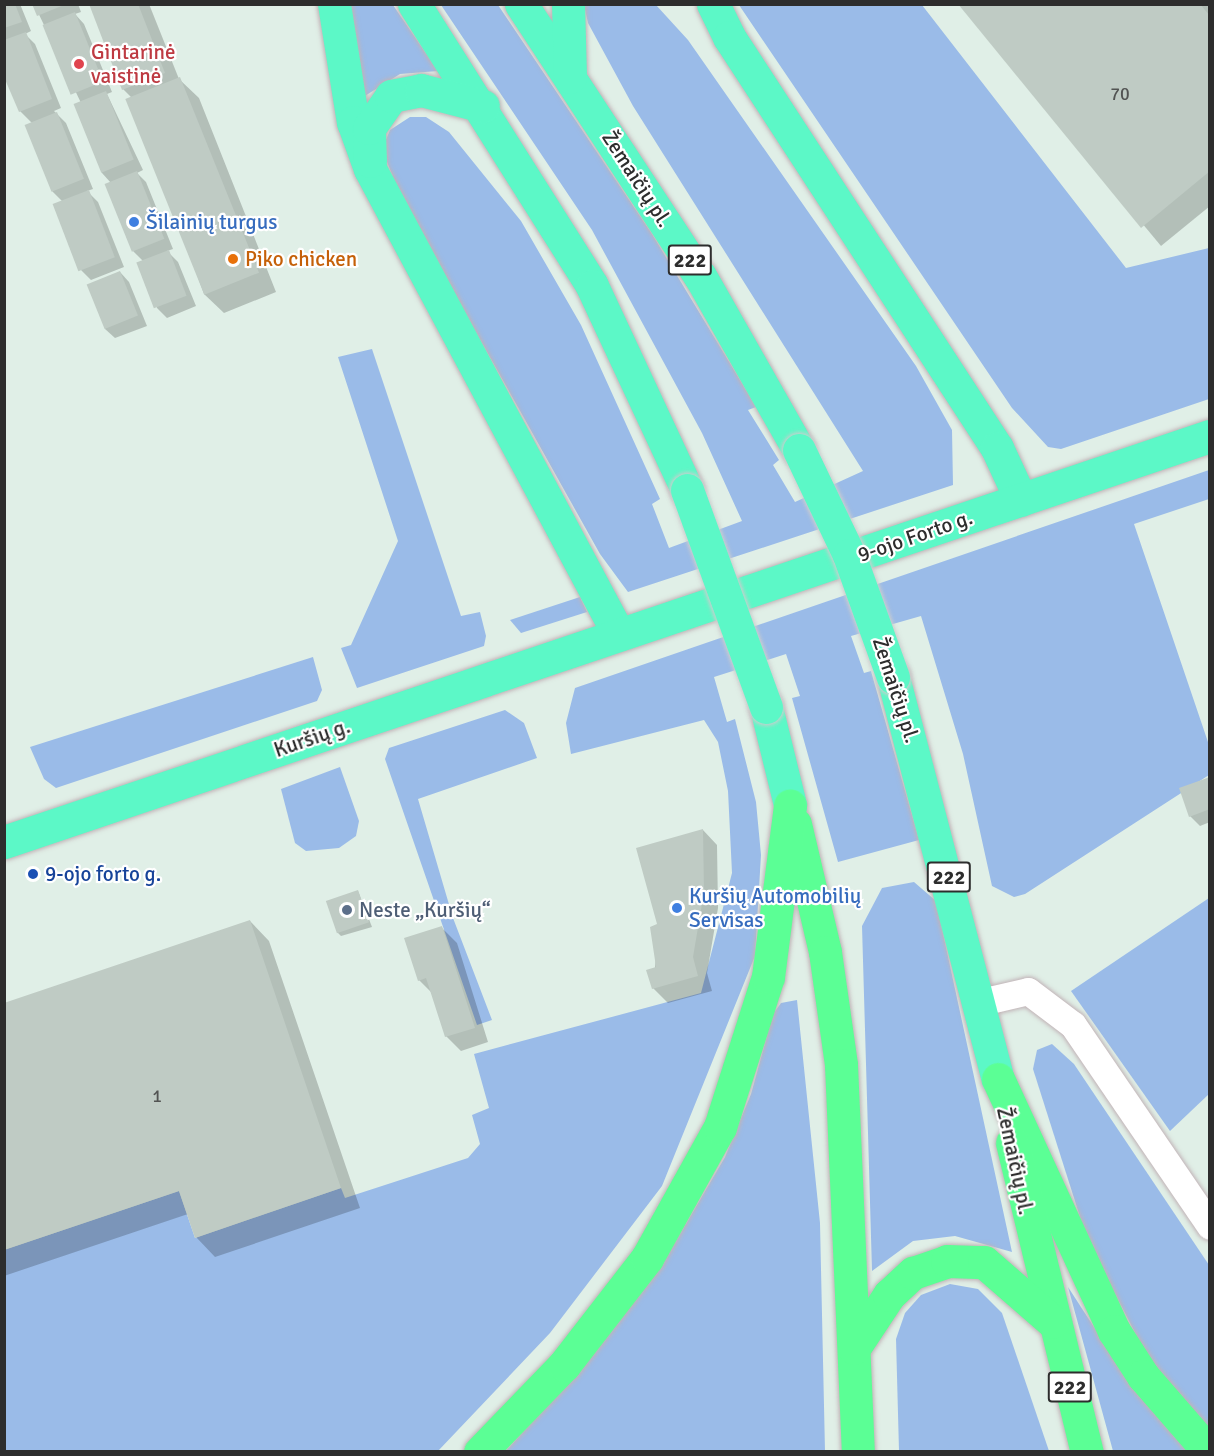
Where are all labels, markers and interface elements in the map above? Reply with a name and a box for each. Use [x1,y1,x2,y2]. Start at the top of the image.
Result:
place label: Gintarinė vaistinė [91,39,175,89]
marker: Gintarinė vaistinė [72,57,86,71]
house number: 70 [1110,83,1130,105]
street label: Žemaičių pl. [597,126,677,232]
place label: Šilainių turgus [146,209,277,235]
marker: Šilainių turgus [127,215,141,229]
road number: 222 [668,243,712,277]
place label: Piko chicken [245,246,357,272]
marker: Piko chicken [226,252,240,266]
street label: 9-ojo Forto g. [854,505,976,567]
street label: Žemaičių pl. [867,634,925,746]
street label: Kuršių g. [271,713,353,763]
road number: 222 [926,860,972,894]
place label: 9-ojo forto g. [45,861,161,887]
marker: 9-ojo forto g. [26,867,40,881]
place label: Kuršių Automobilių Servisas [689,883,861,933]
place label: Neste „Kuršių“ [359,897,491,923]
marker: Kuršių Automobilių Servisas [670,901,684,915]
marker: Neste „Kuršių“ [340,903,354,917]
house number: 1 [152,1085,162,1107]
street label: Žemaičių pl. [991,1105,1039,1217]
road number: 222 [1048,1370,1092,1404]

